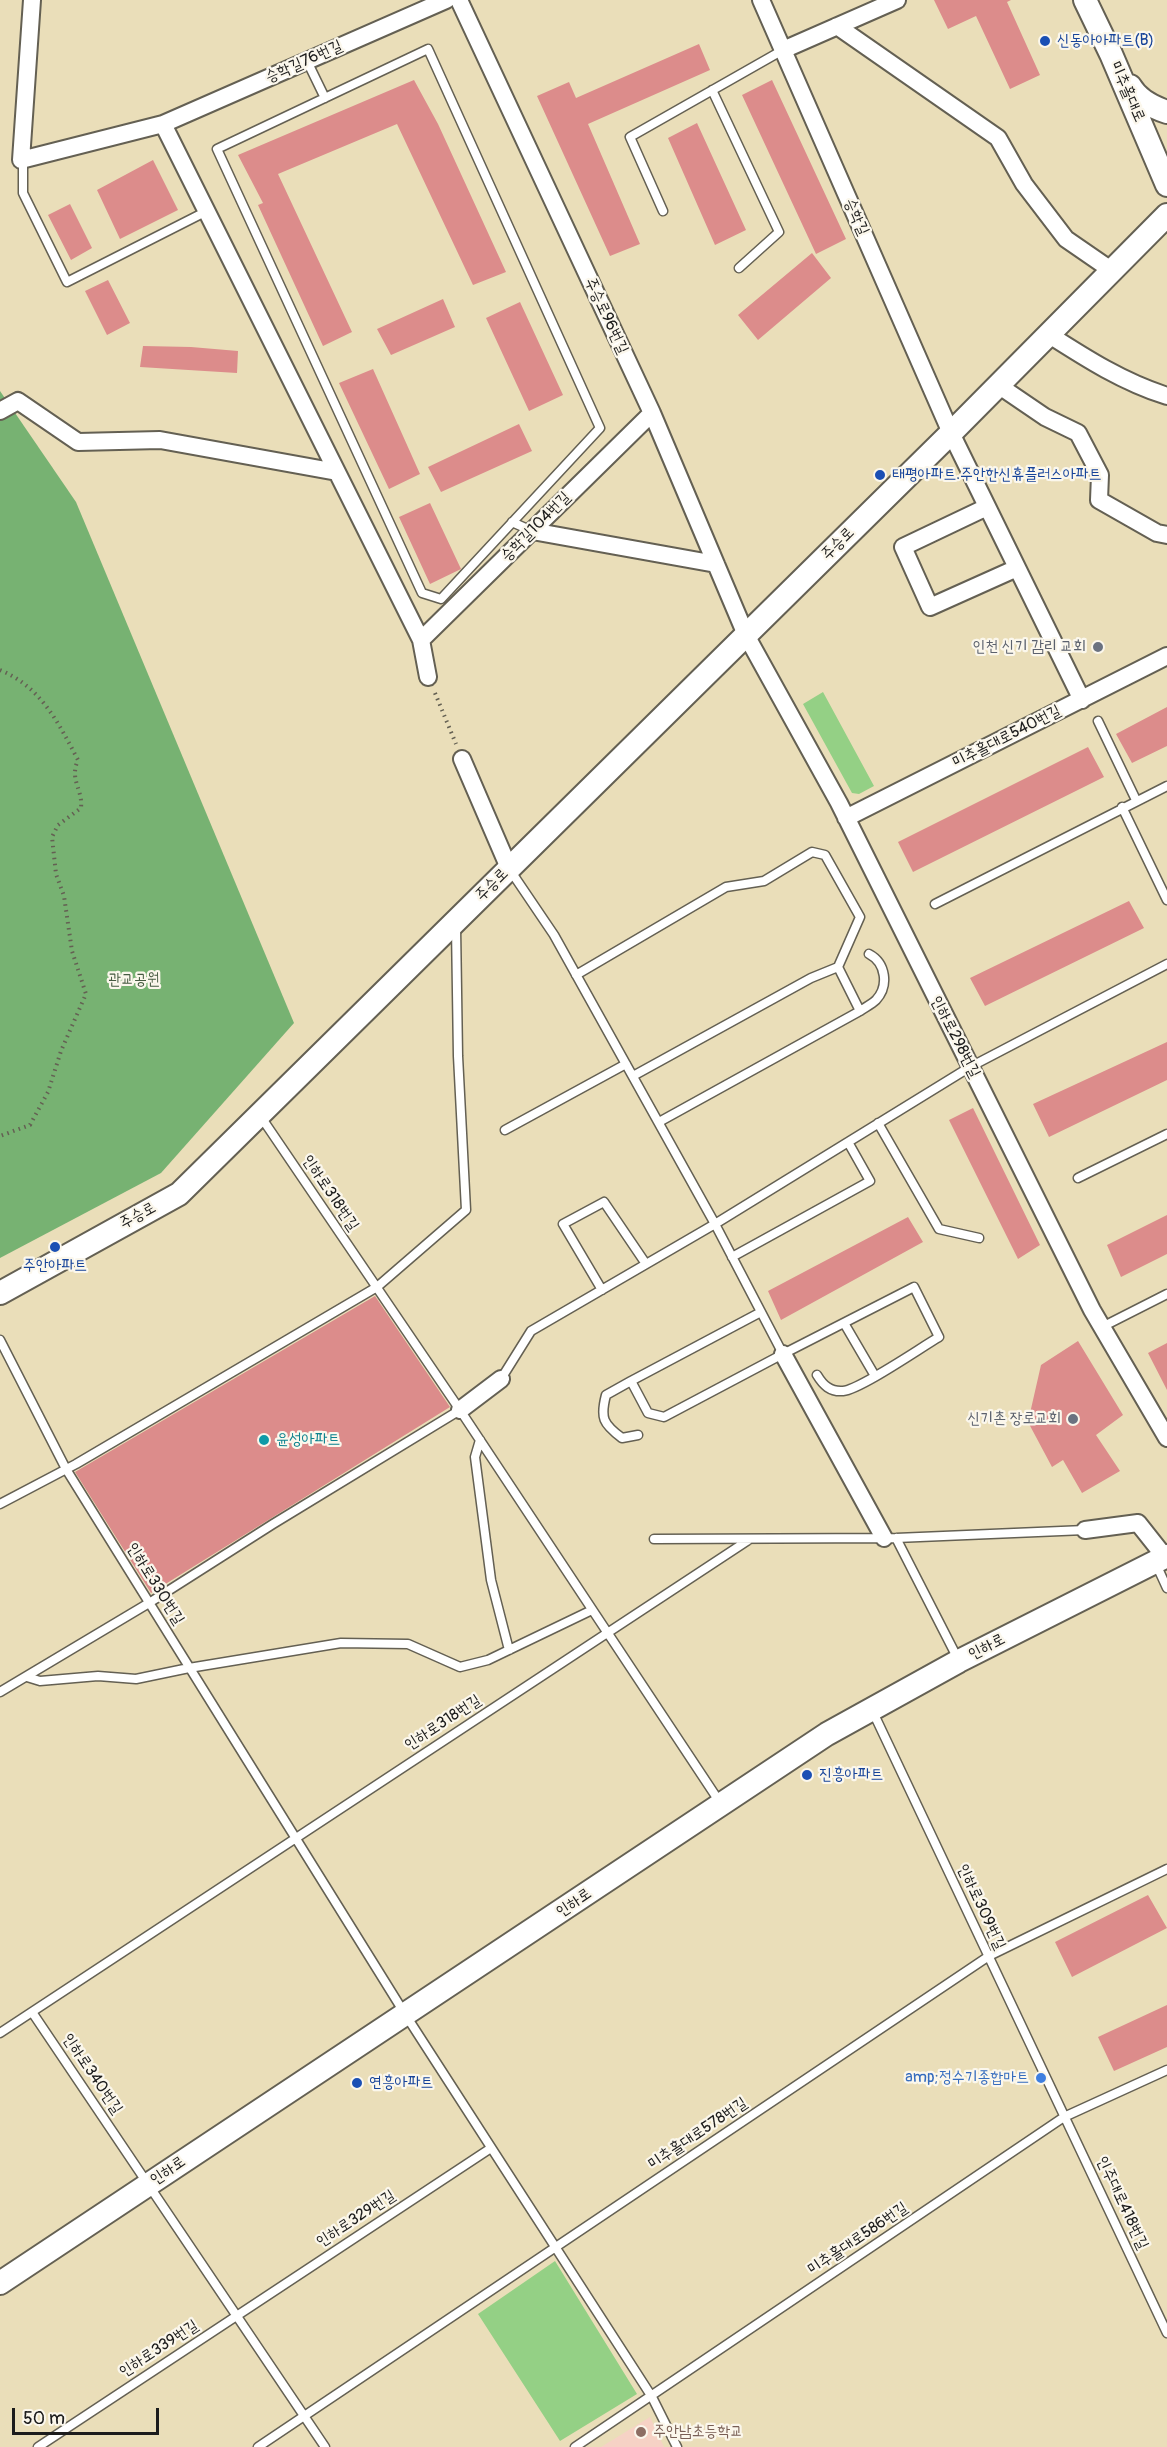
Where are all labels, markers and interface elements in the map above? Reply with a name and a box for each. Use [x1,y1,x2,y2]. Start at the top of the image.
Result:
place label: 신동아아파트(B) [1057,31,1154,51]
marker: 신동아아파트(B) [1038,34,1052,48]
street label: 승학길76번길 [263,37,345,87]
street label: 미추홀대로 [1105,59,1149,125]
street label: 승학길 [839,195,873,239]
street label: 주승로96번길 [580,275,632,357]
place label: 태평아파트.주안한신휴플러스아파트 [892,465,1102,485]
marker: 태평아파트.주안한신휴플러스아파트 [873,468,887,482]
street label: 승학길104번길 [497,488,575,566]
street label: 주승로 [818,524,858,564]
place label: 인천 신기 감리 교회 [973,637,1086,657]
marker: 인천 신기 감리 교회 [1091,640,1105,654]
street label: 미추홀대로540번길 [950,701,1064,773]
street label: 주승로 [472,865,512,905]
park label: 관교공원 [108,970,160,990]
street label: 인하로298번길 [926,993,984,1081]
street label: 인하로318번길 [298,1151,362,1235]
street label: 주승로 [116,1198,160,1234]
marker: 주안아파트 [48,1240,62,1254]
place label: 주안아파트 [23,1256,87,1276]
place label: 신기촌 장로교회 [967,1409,1061,1429]
marker: 신기촌 장로교회 [1066,1412,1080,1426]
place label: 윤성아파트 [276,1430,340,1450]
marker: 윤성아파트 [257,1433,271,1447]
street label: 인하로330번길 [122,1539,188,1629]
street label: 인하로 [965,1630,1009,1664]
street label: 인하로318번길 [401,1691,485,1755]
place label: 진흥아파트 [819,1765,883,1785]
marker: 진흥아파트 [800,1768,814,1782]
street label: 인하로309번길 [953,1861,1009,1953]
street label: 인하로 [553,1884,595,1922]
street label: 인하로340번길 [58,2030,126,2118]
place label: amp;정수기종합마트 [905,2068,1029,2088]
marker: amp;정수기종합마트 [1034,2071,1048,2085]
place label: 연흥아파트 [369,2073,433,2093]
marker: 연흥아파트 [350,2076,364,2090]
street label: 미추홀대로578번길 [645,2094,751,2174]
street label: 인하로 [147,2152,189,2190]
street label: 인주대로418번길 [1092,2153,1152,2253]
street label: 인하로329번길 [313,2186,399,2252]
street label: 미추홀대로586번길 [804,2199,912,2279]
street label: 인하로339번길 [116,2316,202,2382]
scale bar [15,2396,162,2434]
text: 50 m [23,2407,65,2430]
place label: 주안남초등학교 [653,2422,743,2442]
marker: 주안남초등학교 [634,2425,648,2439]

